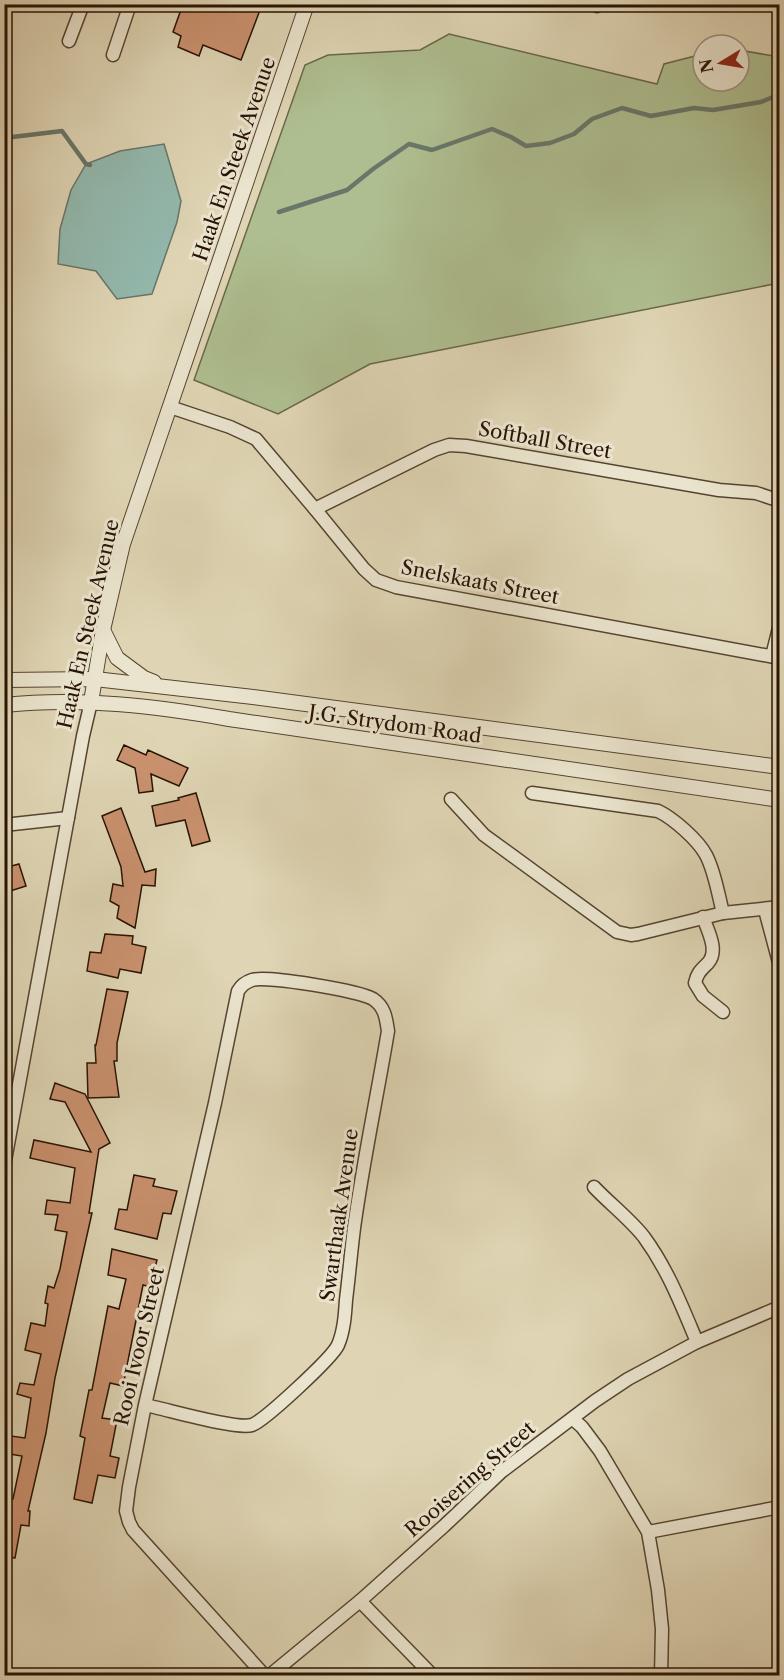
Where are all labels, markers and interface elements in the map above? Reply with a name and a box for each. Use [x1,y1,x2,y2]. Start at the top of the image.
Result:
north arrow [691,33,751,93]
street label: Haak En Steek Avenue [188,54,280,264]
text: N [695,57,717,75]
street label: Softball Street [477,417,613,463]
street label: Haak En Steek Avenue [52,517,124,731]
street label: Snelskaats Street [399,555,561,609]
street label: J.G. Strydom Road [304,700,483,748]
street label: Swarthaak Avenue [315,1127,363,1303]
street label: Rooi Ivoor Street [109,1264,169,1428]
street label: Rooisering Street [400,1416,540,1542]

